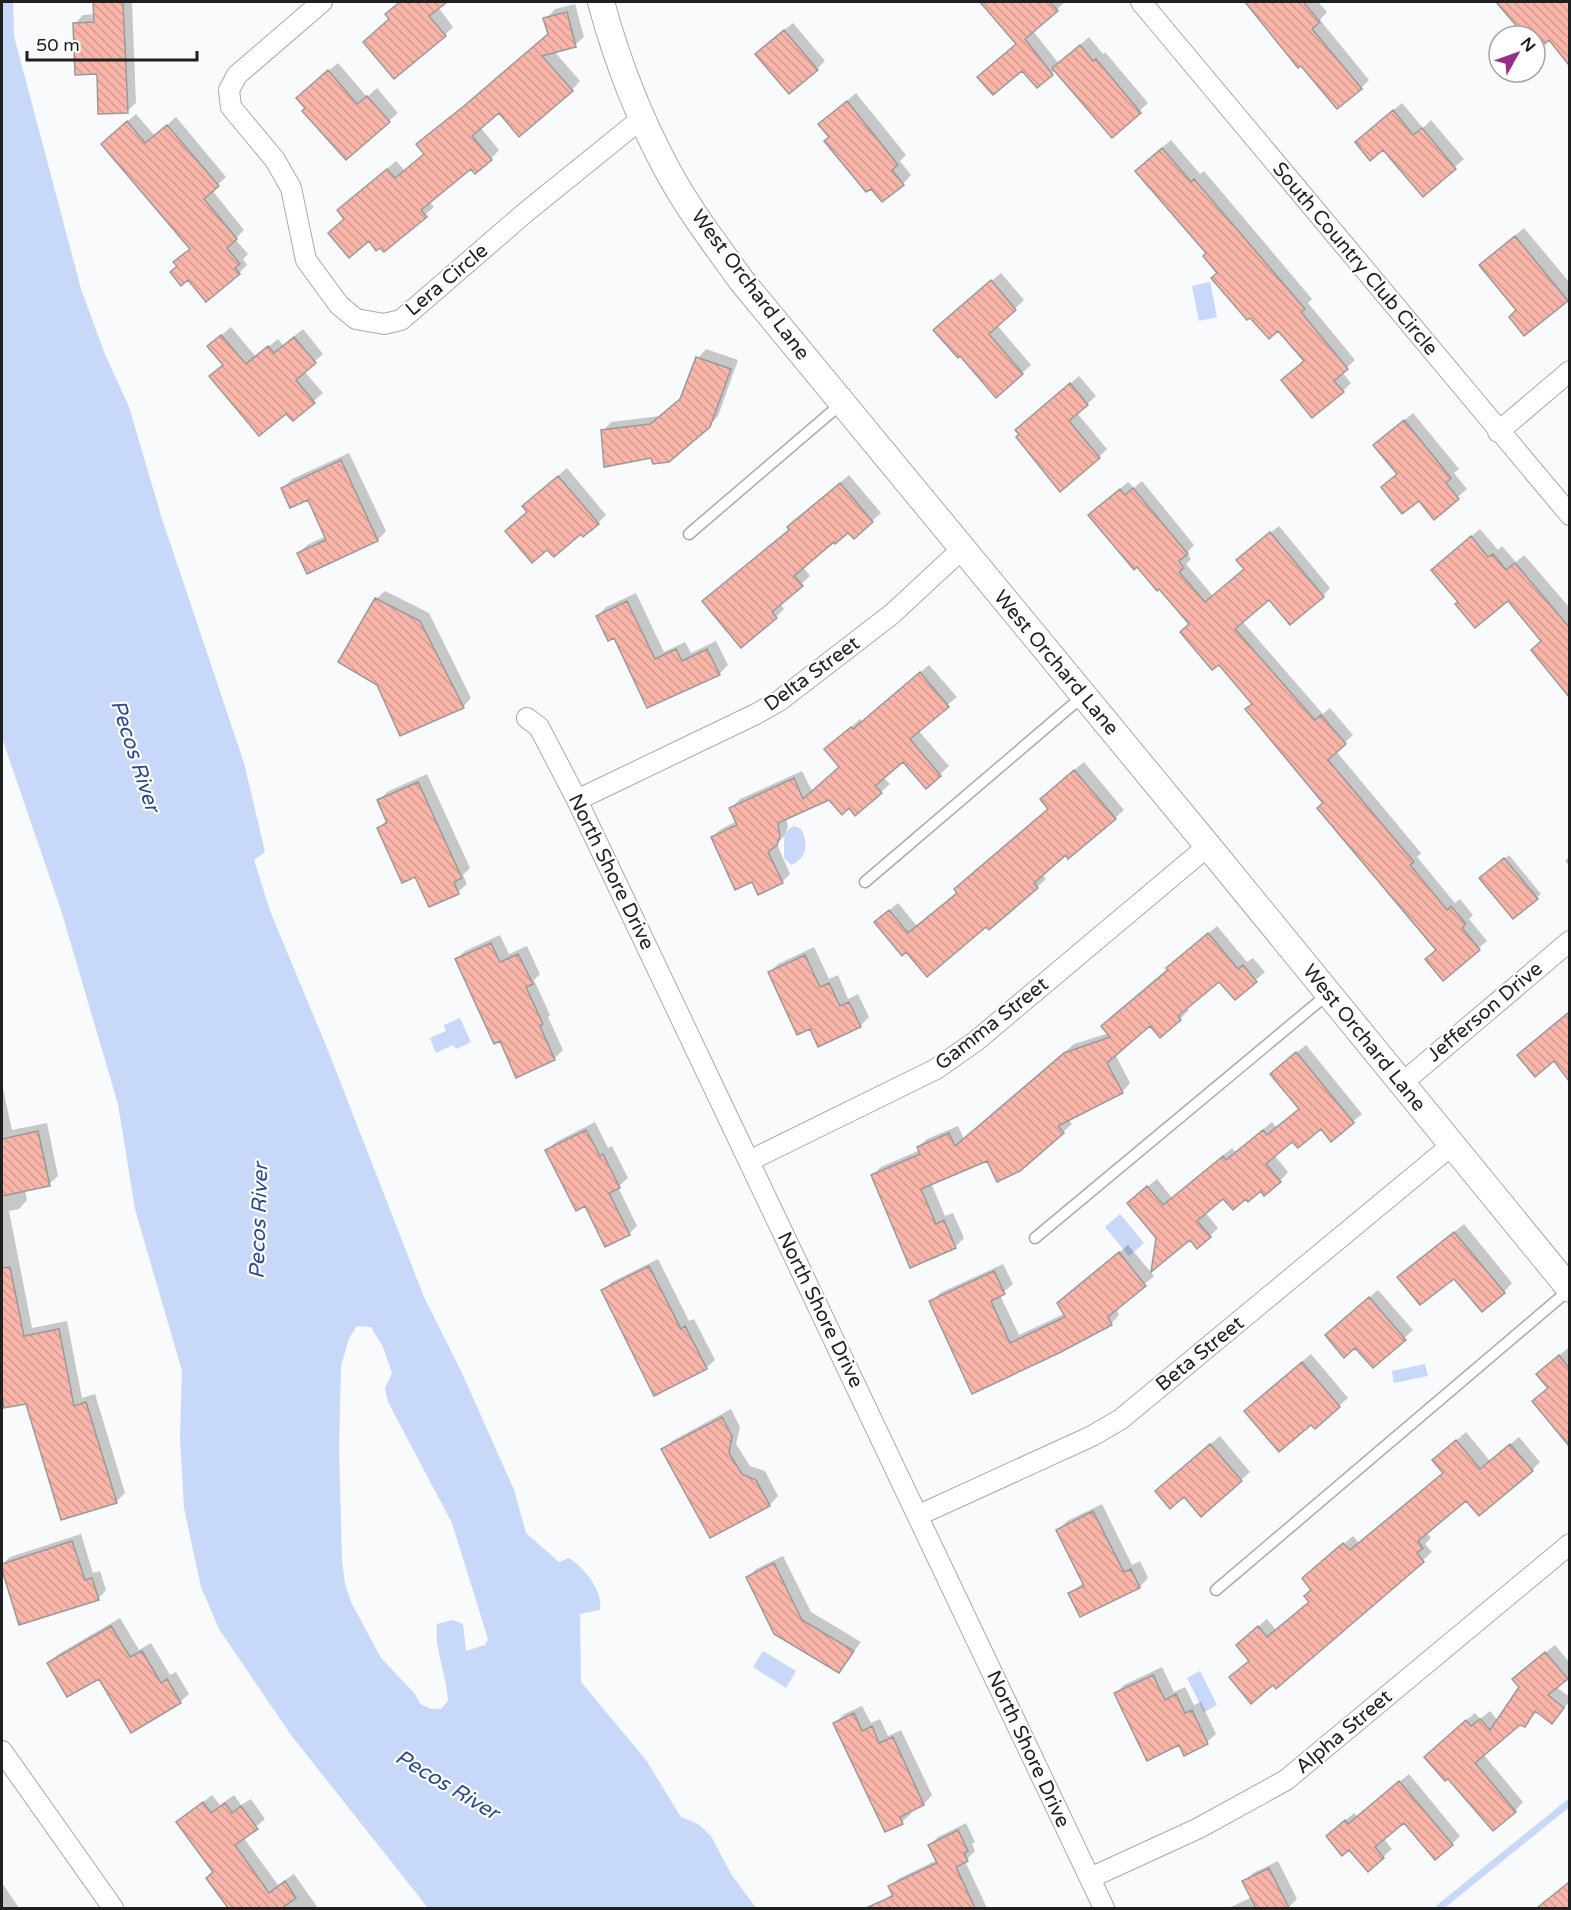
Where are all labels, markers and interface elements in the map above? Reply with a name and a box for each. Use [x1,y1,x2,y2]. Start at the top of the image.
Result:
scale bar [27,24,196,62]
north arrow [1487,24,1547,84]
text: 50 m [36,34,80,56]
text: N [1516,34,1540,56]
street label: South Country Club Circle [1267,157,1443,361]
street label: West Orchard Lane [686,205,814,365]
street label: Lera Circle [401,239,493,321]
street label: West Orchard Lane [988,586,1124,740]
street label: Delta Street [760,631,865,717]
water label: Pecos River [105,697,166,818]
street label: North Shore Drive [563,790,659,954]
street label: Jefferson Drive [1423,957,1547,1067]
street label: West Orchard Lane [1297,960,1431,1116]
street label: Gamma Street [931,972,1054,1076]
water label: Pecos River [244,1160,274,1280]
street label: North Shore Drive [772,1228,868,1392]
street label: Beta Street [1151,1311,1249,1397]
street label: North Shore Drive [981,1667,1075,1831]
street label: Alpha Street [1291,1685,1397,1779]
water label: Pecos River [391,1744,506,1827]

